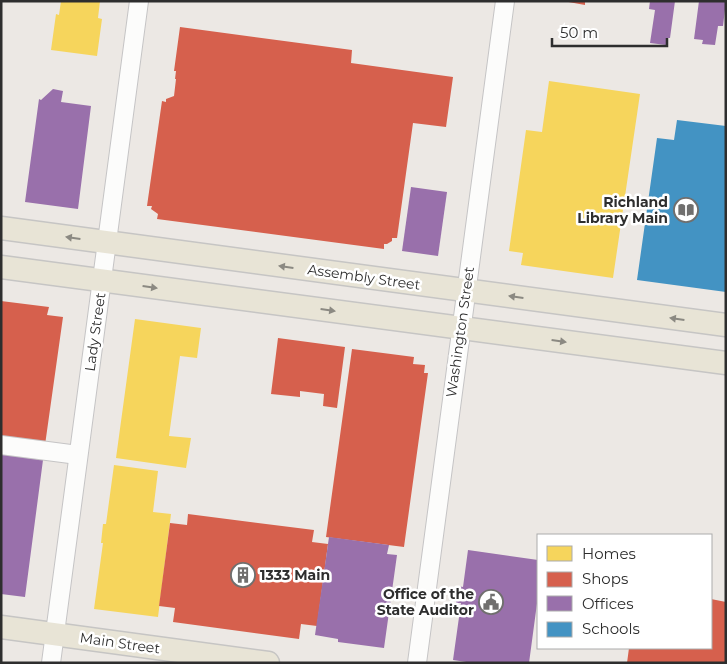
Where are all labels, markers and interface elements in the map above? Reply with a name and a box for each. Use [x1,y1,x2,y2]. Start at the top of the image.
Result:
scale bar [552,15,667,47]
text: 50 m [560,23,598,42]
place label: Richland Library Main [577,193,668,227]
library icon: Richland Library Main [673,197,699,223]
one-way arrow [64,234,80,242]
street label: Assembly Street [306,260,422,294]
one-way arrow [278,262,294,270]
street label: Washington Street [442,265,478,399]
one-way arrow [142,283,158,291]
street label: Lady Street [81,291,109,373]
one-way arrow [508,293,524,301]
one-way arrow [321,306,337,314]
one-way arrow [669,315,685,323]
one-way arrow [551,337,567,345]
legend [537,534,712,649]
text: Homes [582,544,636,563]
building icon: 1333 Main [230,562,256,588]
place label: 1333 Main [260,566,330,584]
text: Shops [582,569,628,588]
place label: Office of the State Auditor [377,585,474,619]
public building icon: Office of the State Auditor [478,589,504,615]
text: Offices [582,594,634,613]
text: Schools [582,619,640,638]
street label: Main Street [79,628,162,658]

